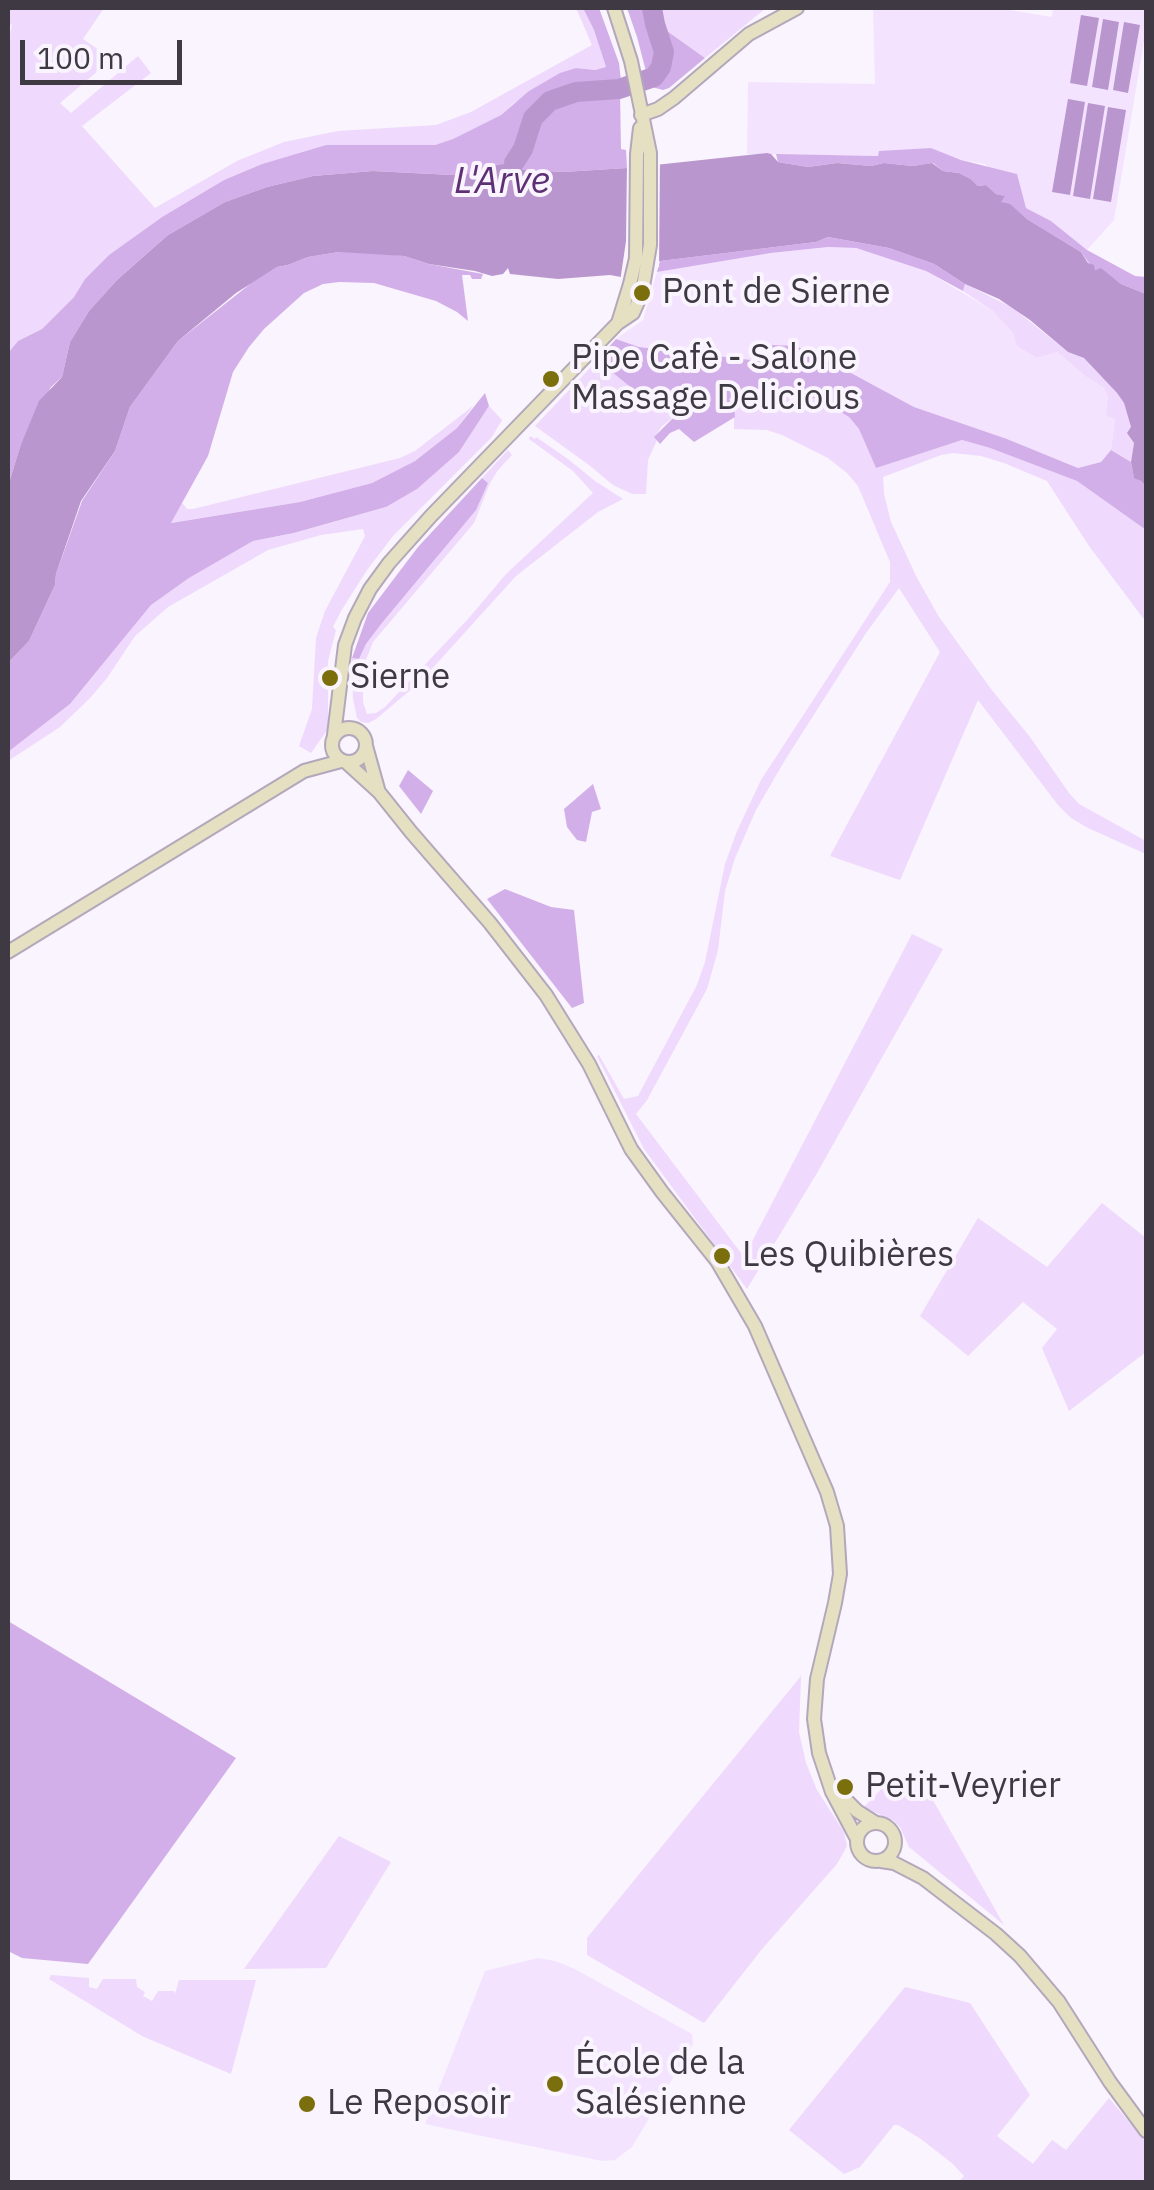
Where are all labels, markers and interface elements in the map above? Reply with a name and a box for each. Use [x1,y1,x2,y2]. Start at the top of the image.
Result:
scale bar [25,20,188,82]
text: 100 m [37,38,124,77]
water label: L'Arve [454,159,550,205]
place label: Pont de Sierne [662,272,891,314]
marker: Pont de Sierne [631,282,653,304]
place label: Pipe Cafè - Salone Massage Delicious [571,338,860,420]
marker: Pipe Cafè - Salone Massage Delicious [540,368,562,390]
place label: Sierne [350,657,450,699]
marker: Sierne [319,667,341,689]
place label: Les Quibières [742,1235,954,1277]
marker: Les Quibières [711,1245,733,1267]
place label: Petit-Veyrier [865,1766,1061,1808]
marker: Petit-Veyrier [834,1776,856,1798]
place label: École de la Salésienne [575,2043,747,2125]
marker: École de la Salésienne [544,2073,566,2095]
place label: Le Reposoir [327,2083,511,2125]
marker: Le Reposoir [296,2093,318,2115]

